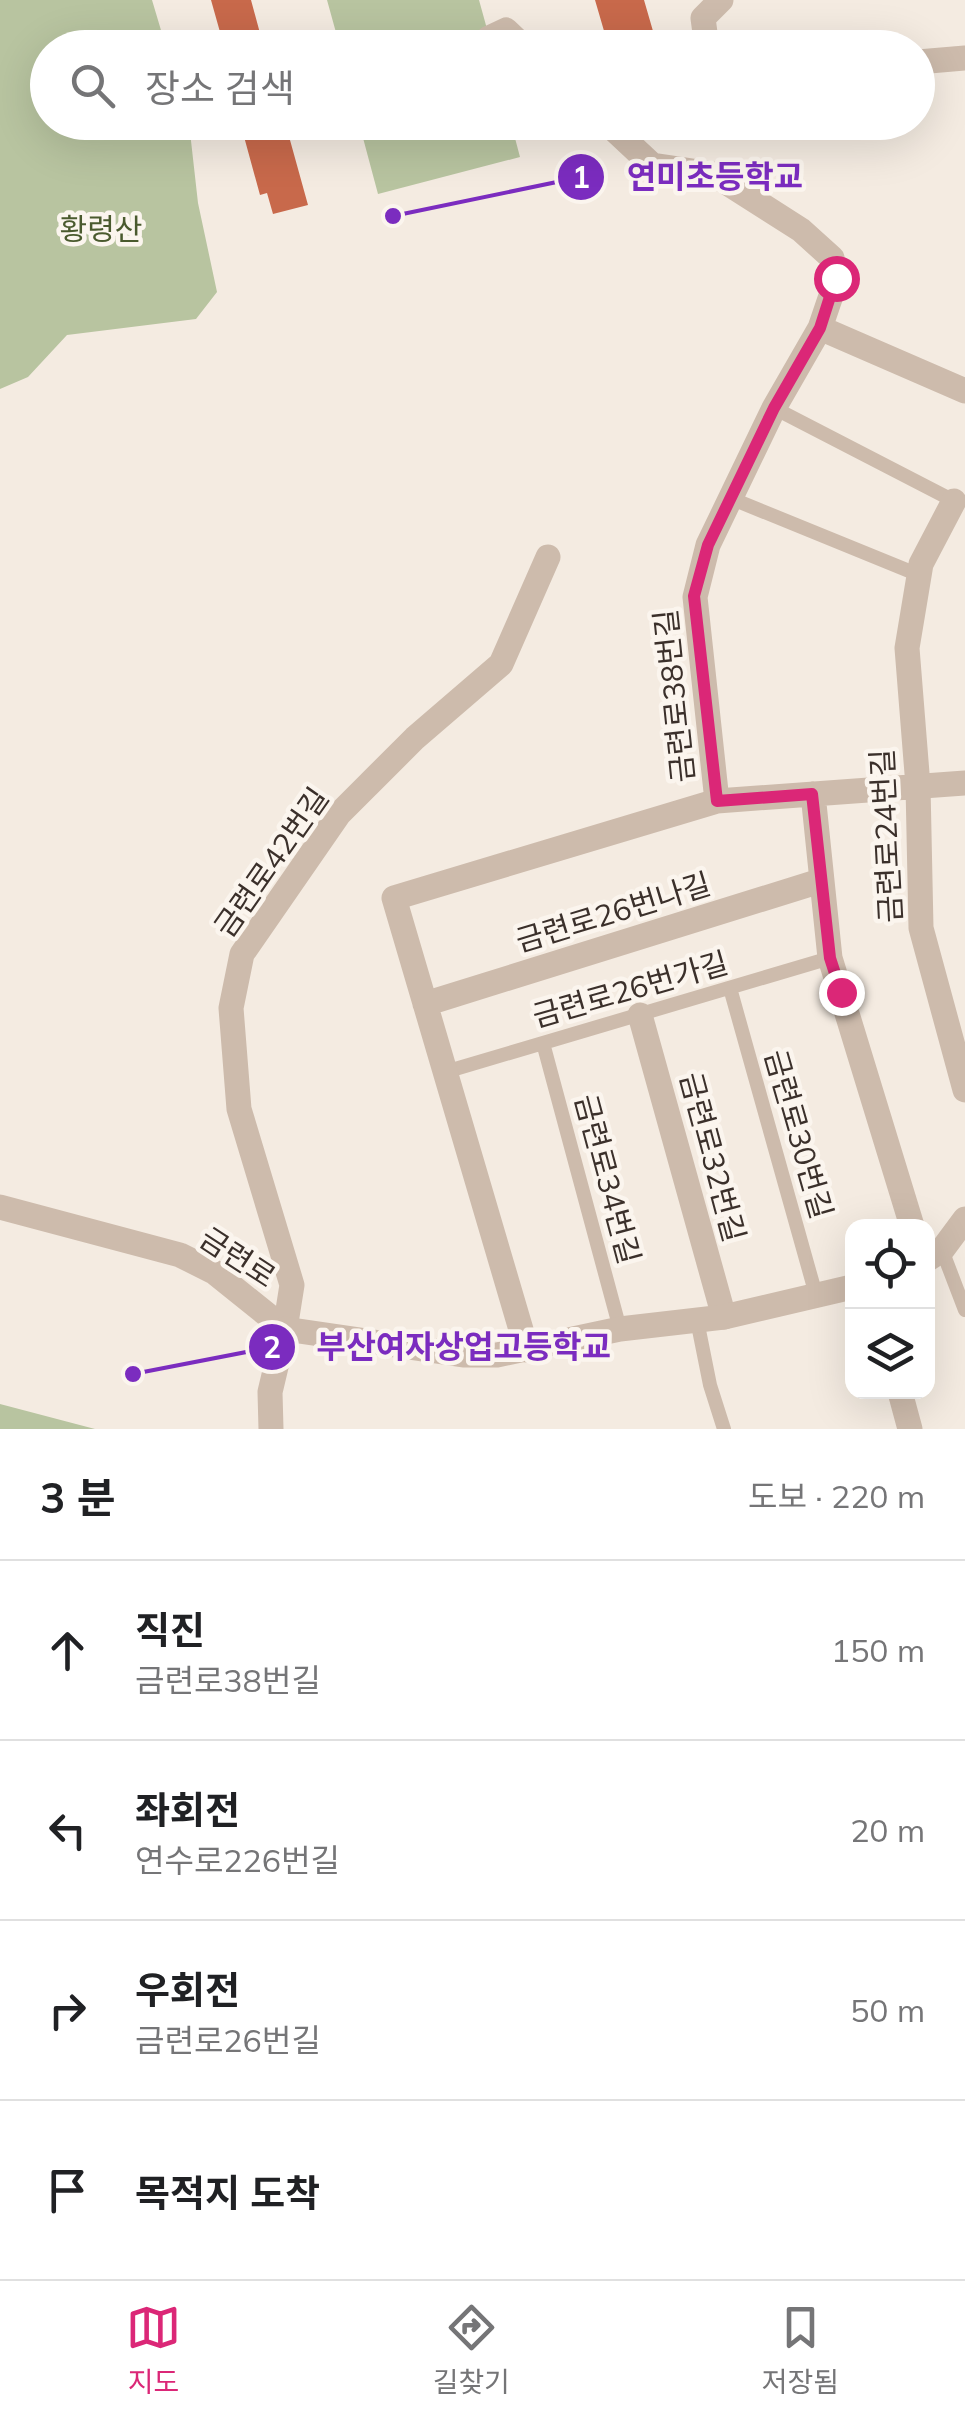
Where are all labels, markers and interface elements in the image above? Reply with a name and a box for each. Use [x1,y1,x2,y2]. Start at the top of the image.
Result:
search box [30,30,935,140]
icon: search [65,58,120,113]
text: 장소 검색 [145,64,295,112]
callout: 연미초등학교 [556,146,823,208]
text: 연미초등학교 [627,156,803,196]
text: 1 [572,158,590,196]
park label: 황령산 [60,210,142,248]
route start [814,256,860,302]
street label: 금련로38번길 [646,607,702,785]
street label: 금련로24번길 [862,748,910,924]
street label: 금련로42번길 [206,780,336,944]
street label: 금련로26번나길 [511,864,715,960]
street label: 금련로26번가길 [528,943,732,1035]
route end [819,970,865,1016]
street label: 금련로30번길 [757,1045,841,1223]
street label: 금련로32번길 [672,1068,754,1246]
street label: 금련로34번길 [567,1090,649,1268]
street label: 금련로 [193,1219,283,1295]
map controls [845,1219,935,1399]
button: locate [845,1219,935,1309]
button: layers [845,1309,935,1399]
callout: 부산여자상업고등학교 [247,1316,632,1378]
text: 부산여자상업고등학교 [317,1326,611,1366]
text: 2 [263,1328,281,1366]
text: 3 분 [40,1471,115,1524]
text: 도보 · 220 m [748,1476,925,1516]
text: 직진 [135,1606,205,1654]
icon: ahead [40,1623,95,1678]
text: 150 m [831,1630,925,1670]
text: 금련로38번길 [135,1660,321,1700]
text: 좌회전 [135,1786,240,1834]
icon: left [40,1803,95,1858]
text: 20 m [850,1810,925,1850]
text: 연수로226번길 [135,1840,340,1880]
text: 우회전 [135,1966,240,2014]
icon: right [40,1983,95,2038]
text: 50 m [850,1990,925,2030]
text: 금련로26번길 [135,2020,321,2060]
icon: arrive [40,2163,95,2218]
text: 목적지 도착 [135,2169,320,2217]
tab: 지도 [126,2300,181,2400]
tab: 길찾기 [433,2300,510,2400]
tab: 저장됨 [762,2300,839,2400]

